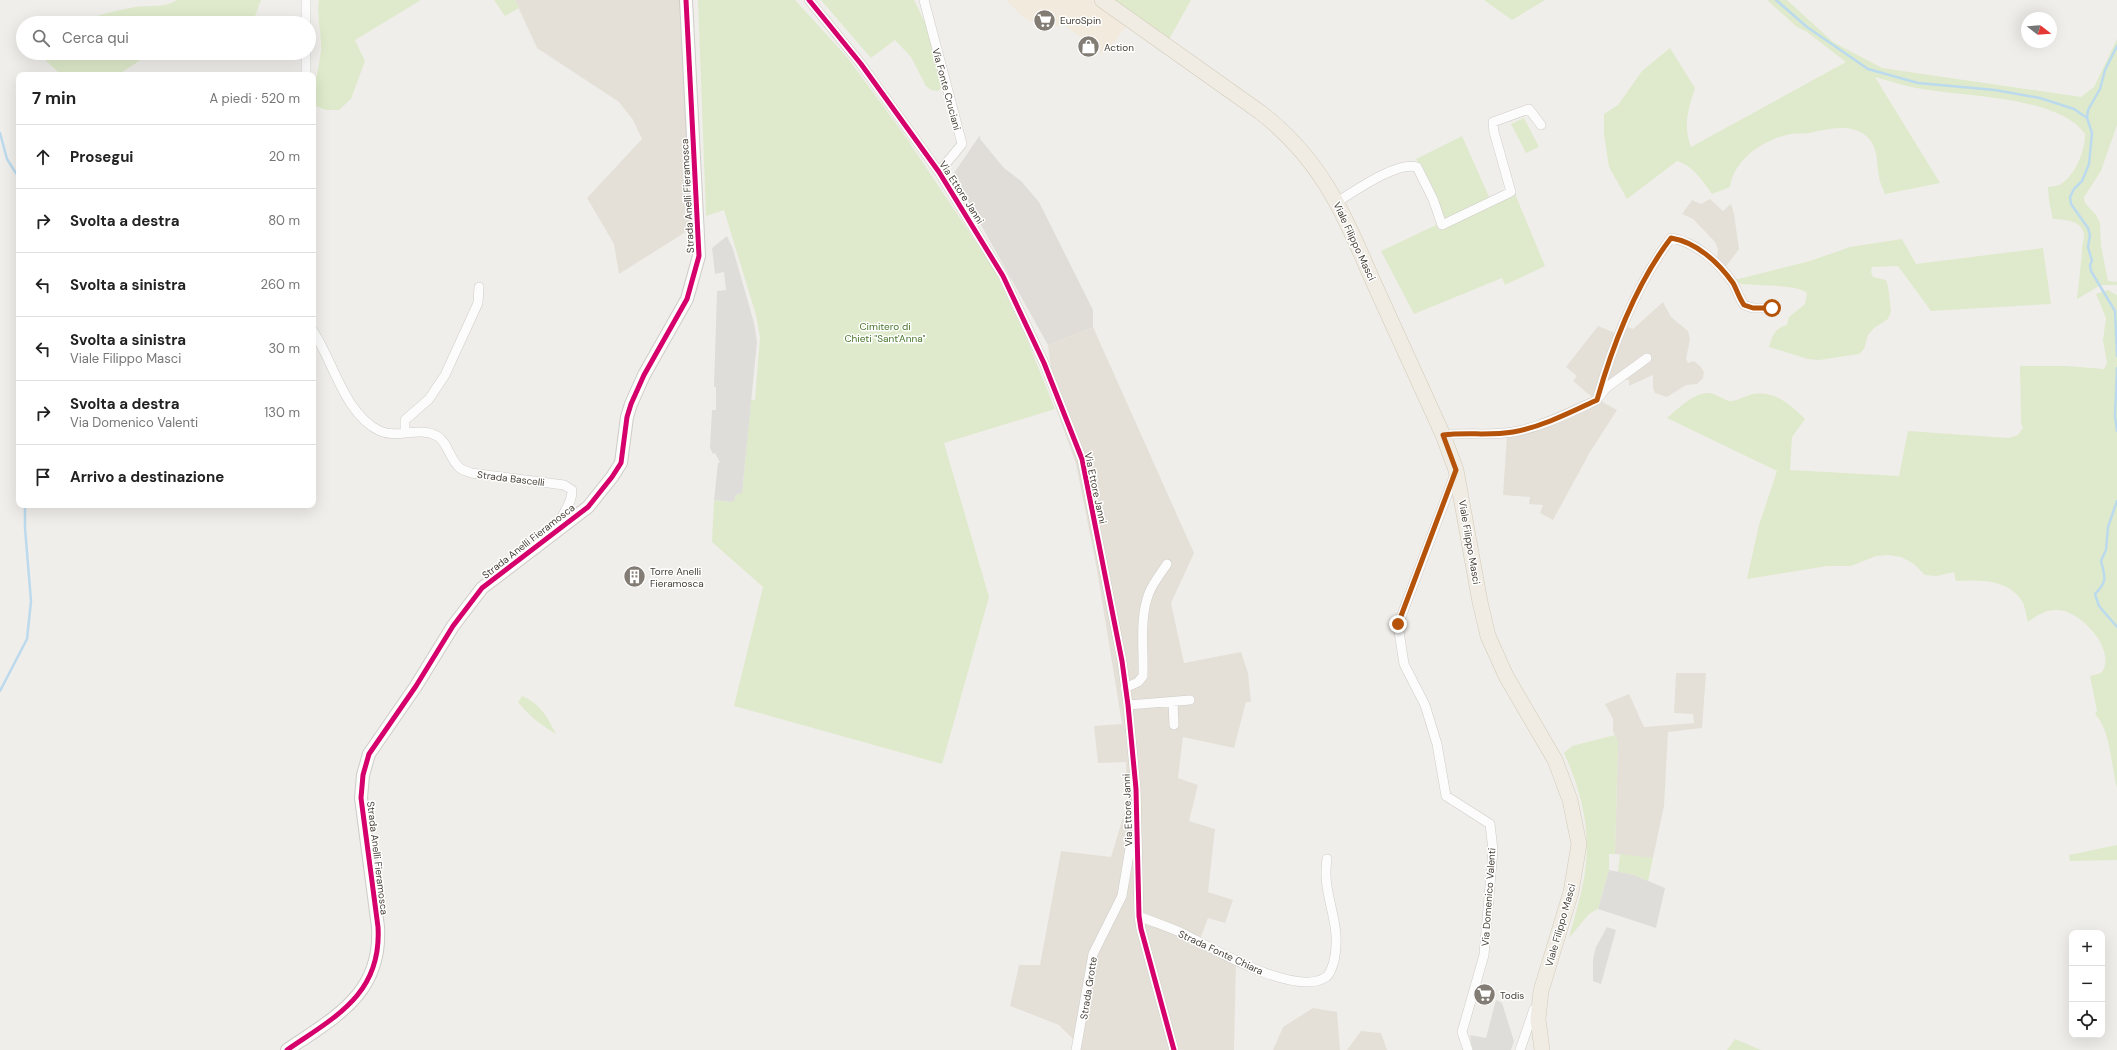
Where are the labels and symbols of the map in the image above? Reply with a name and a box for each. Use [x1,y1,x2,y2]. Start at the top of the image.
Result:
supermarket icon: EuroSpin [1031,7,1057,33]
north arrow [2021,12,2057,48]
place label: EuroSpin [1060,14,1101,27]
shop icon: Action [1075,34,1101,60]
place label: Action [1104,41,1134,54]
street label: Via Fonte Cruciani [929,47,964,132]
street label: Strada Anelli Fieramosca [678,139,697,253]
street label: Via Ettore Janni [936,158,987,226]
street label: Viale Filippo Masci [1331,200,1379,283]
route start [1763,299,1781,317]
park label: Cimitero di Chieti "Sant'Anna" [844,320,926,345]
street label: Via Ettore Janni [1082,451,1109,525]
street label: Strada Bascelli [476,468,545,489]
street label: Viale Filippo Masci [1456,499,1483,585]
street label: Strada Anelli Fieramosca [479,501,577,582]
building icon: Torre Anelli Fieramosca [621,564,647,590]
place label: Torre Anelli Fieramosca [650,565,704,590]
route end [1389,615,1407,633]
street label: Via Ettore Janni [1120,773,1135,847]
street label: Strada Anelli Fieramosca [364,800,391,916]
street label: Via Domenico Valenti [1479,847,1498,947]
street label: Viale Filippo Masci [1542,882,1579,968]
street label: Strada Fonte Chiara [1176,927,1265,978]
street label: Strada Grotte [1077,955,1100,1020]
supermarket icon: Todis [1472,982,1498,1008]
place label: Todis [1500,989,1524,1002]

